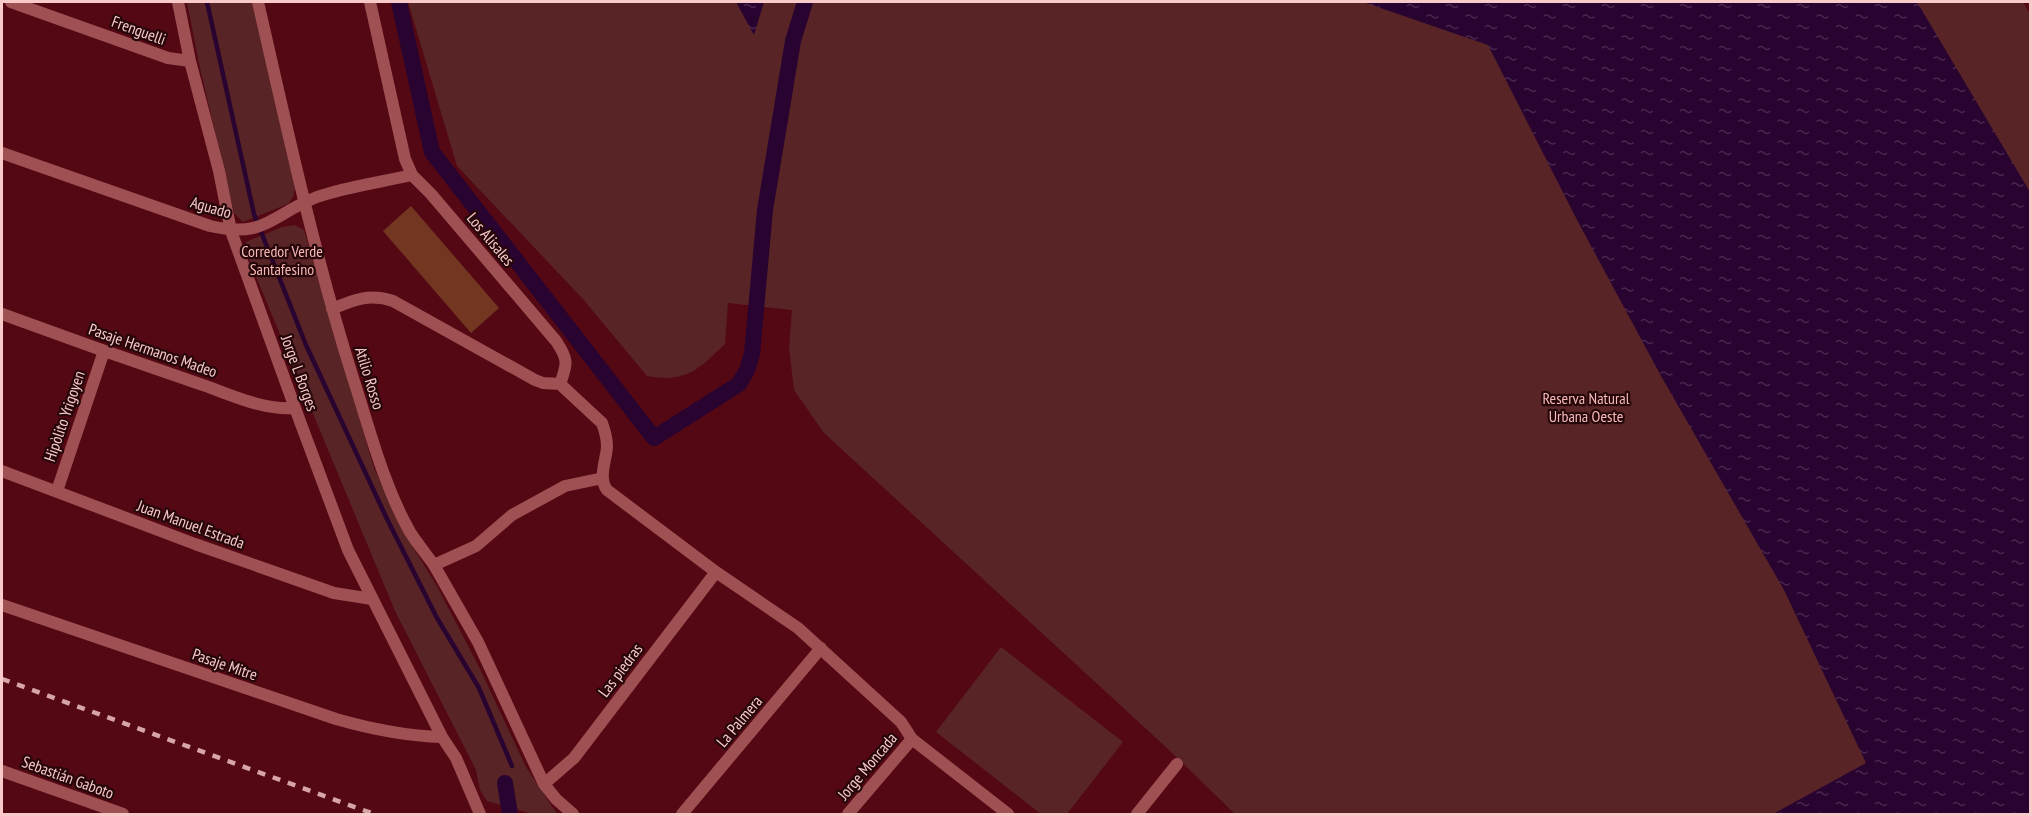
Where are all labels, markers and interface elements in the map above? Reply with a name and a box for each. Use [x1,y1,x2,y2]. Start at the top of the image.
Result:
street label: Frenguelli [109,11,169,49]
street label: Aguado [188,192,234,222]
street label: Los Alisales [463,208,519,270]
park label: Corredor Verde Santafesino [241,241,323,279]
street label: Pasaje Hermanos Madeo [86,319,220,381]
street label: Jorge L Borges [277,331,323,414]
street label: Atilio Rosso [351,344,389,412]
street label: Hipòlito Yrigoyen [39,368,89,464]
park label: Reserva Natural Urbana Oeste [1543,388,1630,426]
street label: Juan Manuel Estrada [134,495,247,553]
street label: Las piedras [593,639,647,701]
street label: Pasaje Mitre [190,644,260,684]
street label: La Palmera [712,691,766,751]
street label: Jorge Moncada [832,728,901,804]
street label: Sebastián Gaboto [19,751,117,803]

